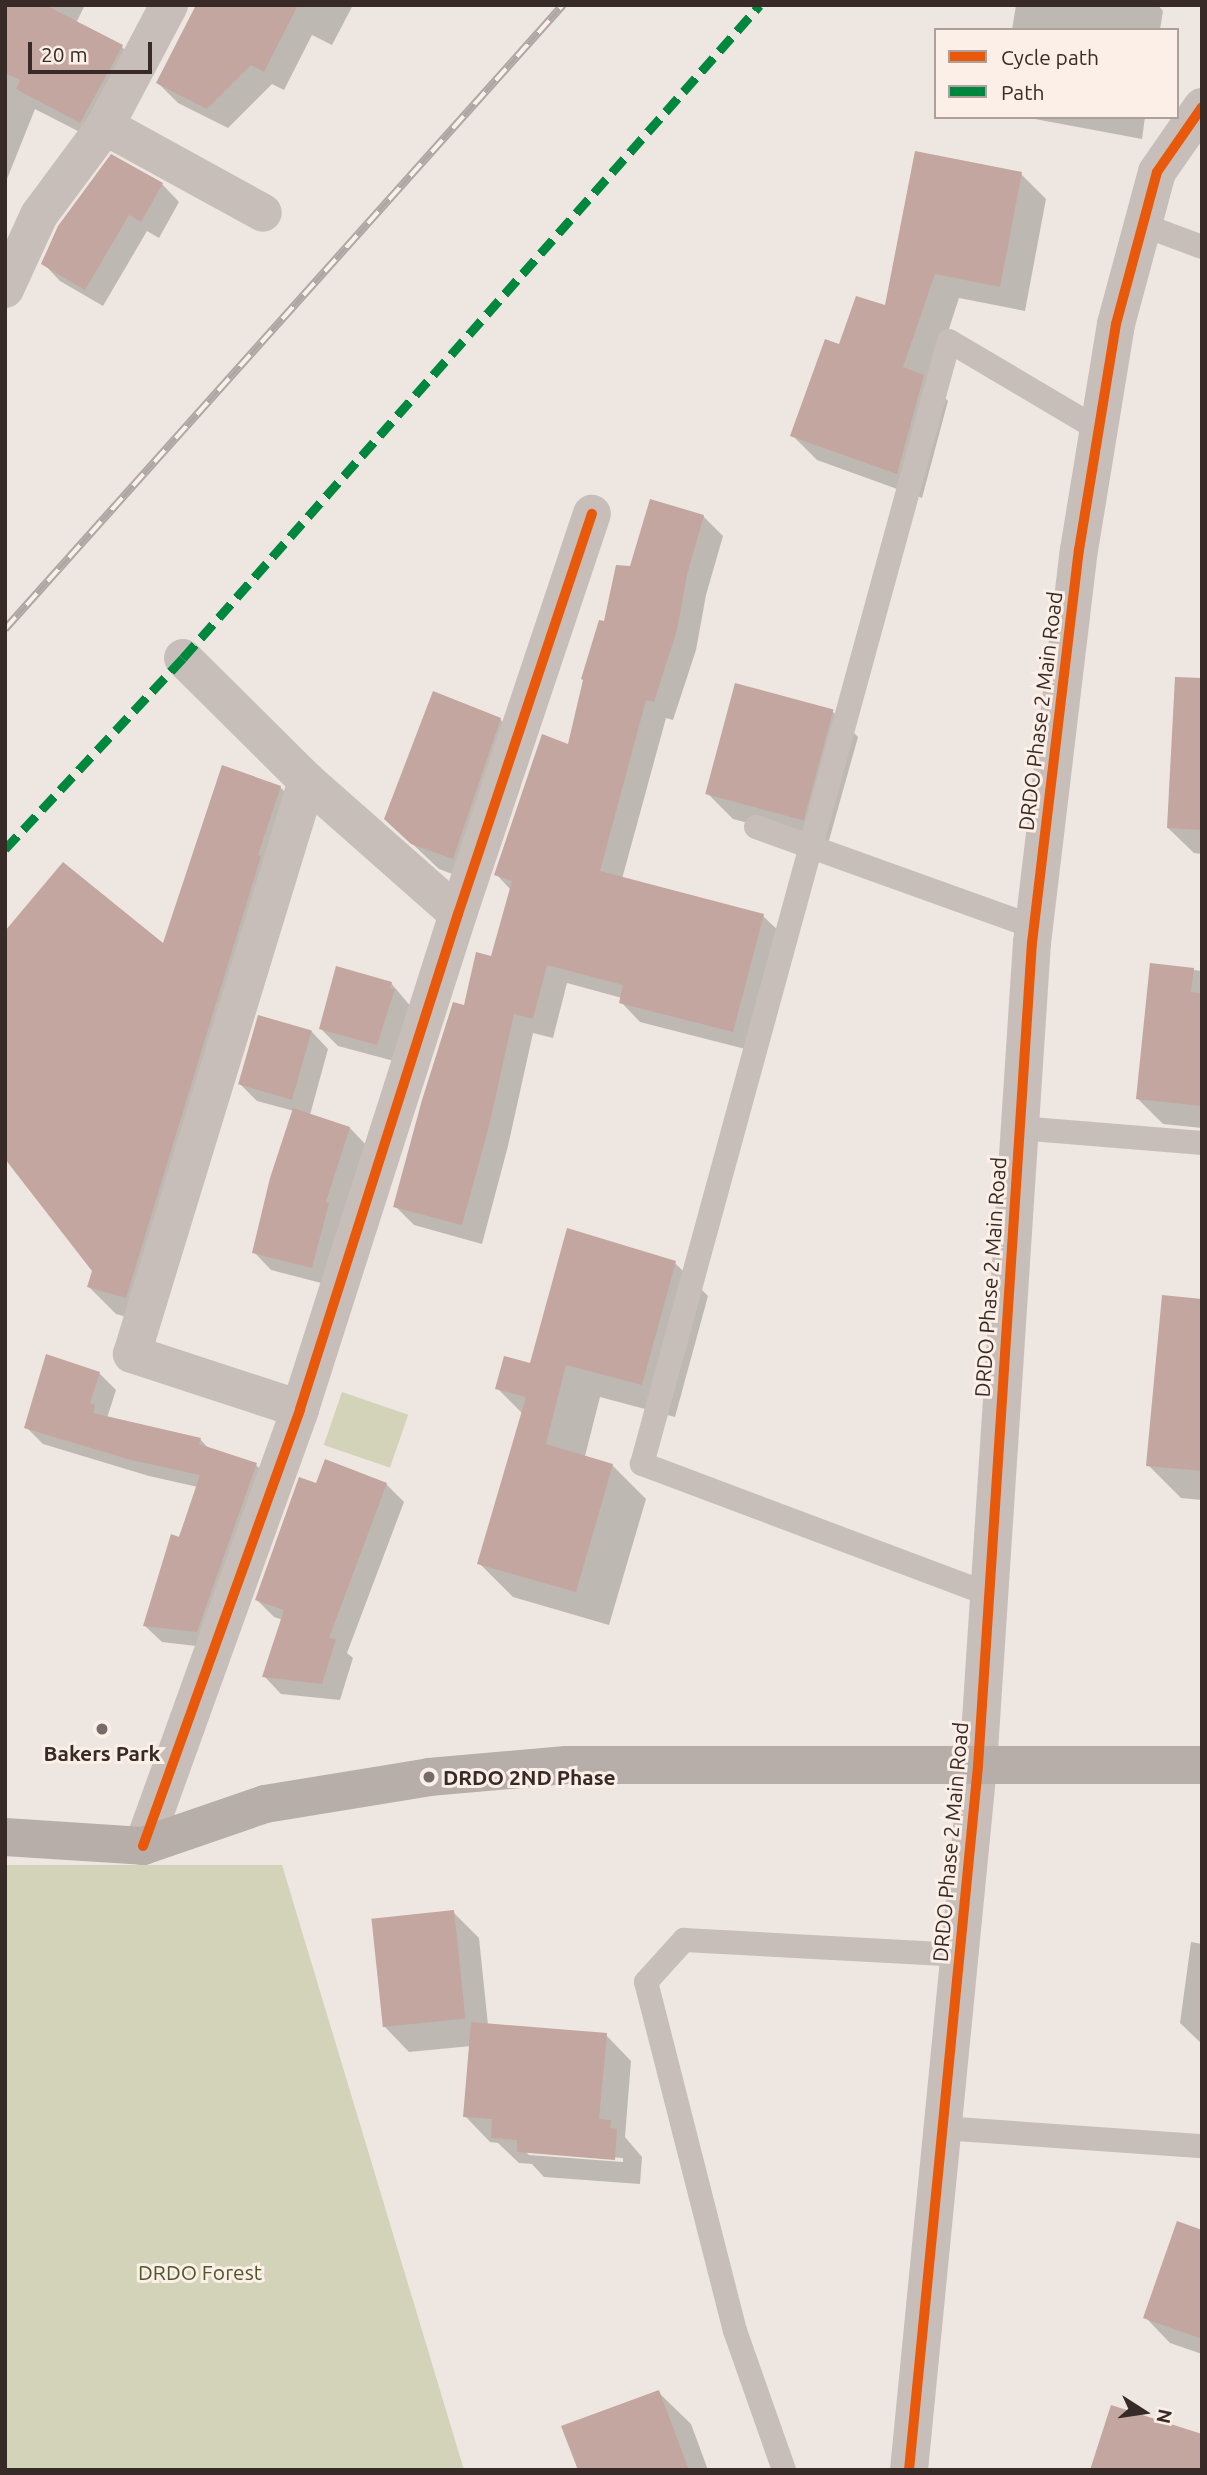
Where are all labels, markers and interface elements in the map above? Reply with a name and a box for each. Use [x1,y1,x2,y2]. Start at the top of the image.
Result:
scale bar [32,28,156,72]
legend [934,28,1179,119]
text: 20 m [41,42,88,66]
text: Cycle path [1001,45,1099,69]
text: Path [1001,80,1044,104]
street label: DRDO Phase 2 Main Road [1013,590,1067,832]
street label: DRDO Phase 2 Main Road [969,1156,1011,1398]
marker: Bakers Park [94,1721,110,1737]
street label: DRDO Phase 2 Main Road [927,1721,973,1963]
place label: Bakers Park [44,1740,160,1766]
place label: DRDO 2ND Phase [443,1764,616,1790]
marker: DRDO 2ND Phase [421,1769,437,1785]
park label: DRDO Forest [138,2259,262,2285]
north arrow [1109,2377,1179,2447]
text: N [1152,2407,1177,2426]

